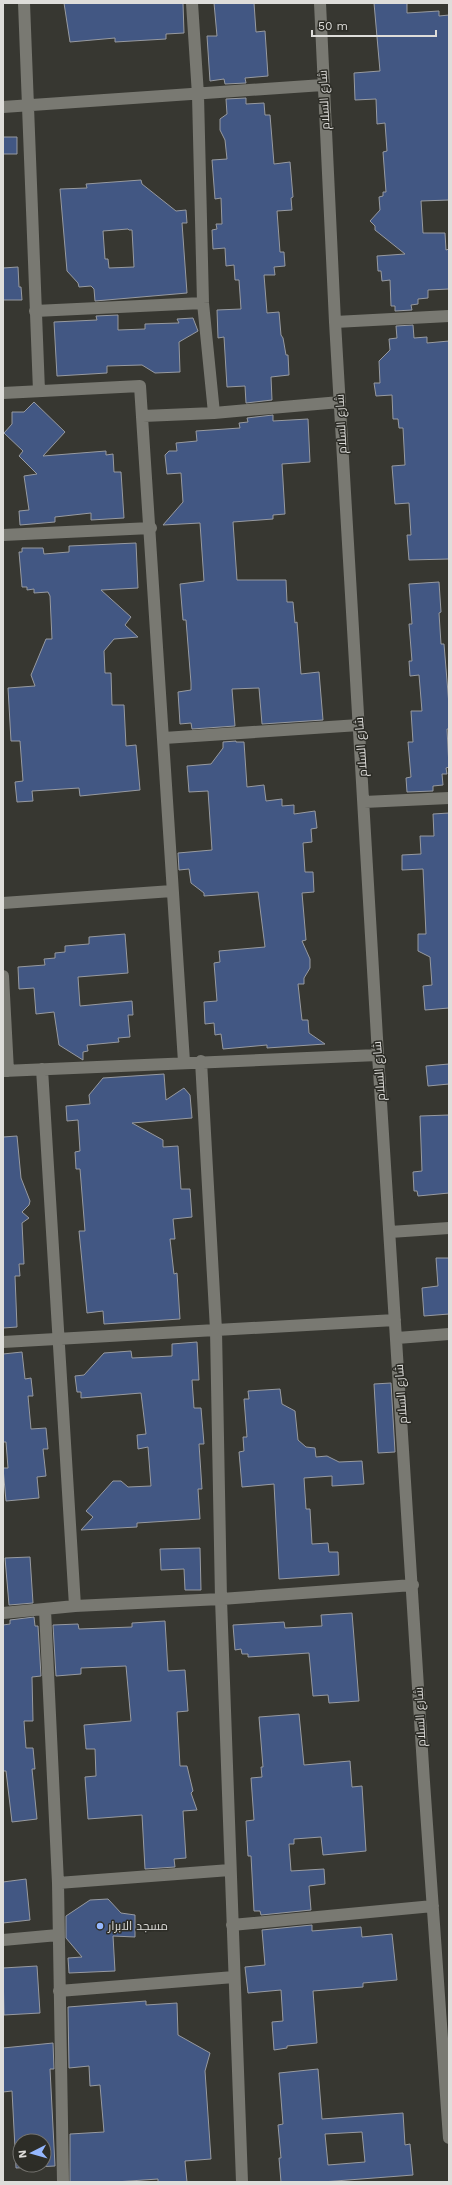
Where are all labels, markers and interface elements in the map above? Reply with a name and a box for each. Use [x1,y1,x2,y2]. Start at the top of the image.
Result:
scale bar [312,12,436,38]
text: 50 m [318,19,348,33]
street label: شارع السلام [315,70,334,130]
street label: شارع السلام [332,394,351,454]
street label: شارع السلام [352,717,371,777]
street label: شارع السلام [370,1041,389,1101]
street label: شارع السلام [392,1364,411,1424]
street label: شارع السلام [411,1687,430,1747]
place label: مسجد الابرار [107,1919,168,1933]
marker: مسجد الابرار [95,1921,105,1931]
north arrow [12,2133,52,2173]
text: N [16,2149,29,2159]

